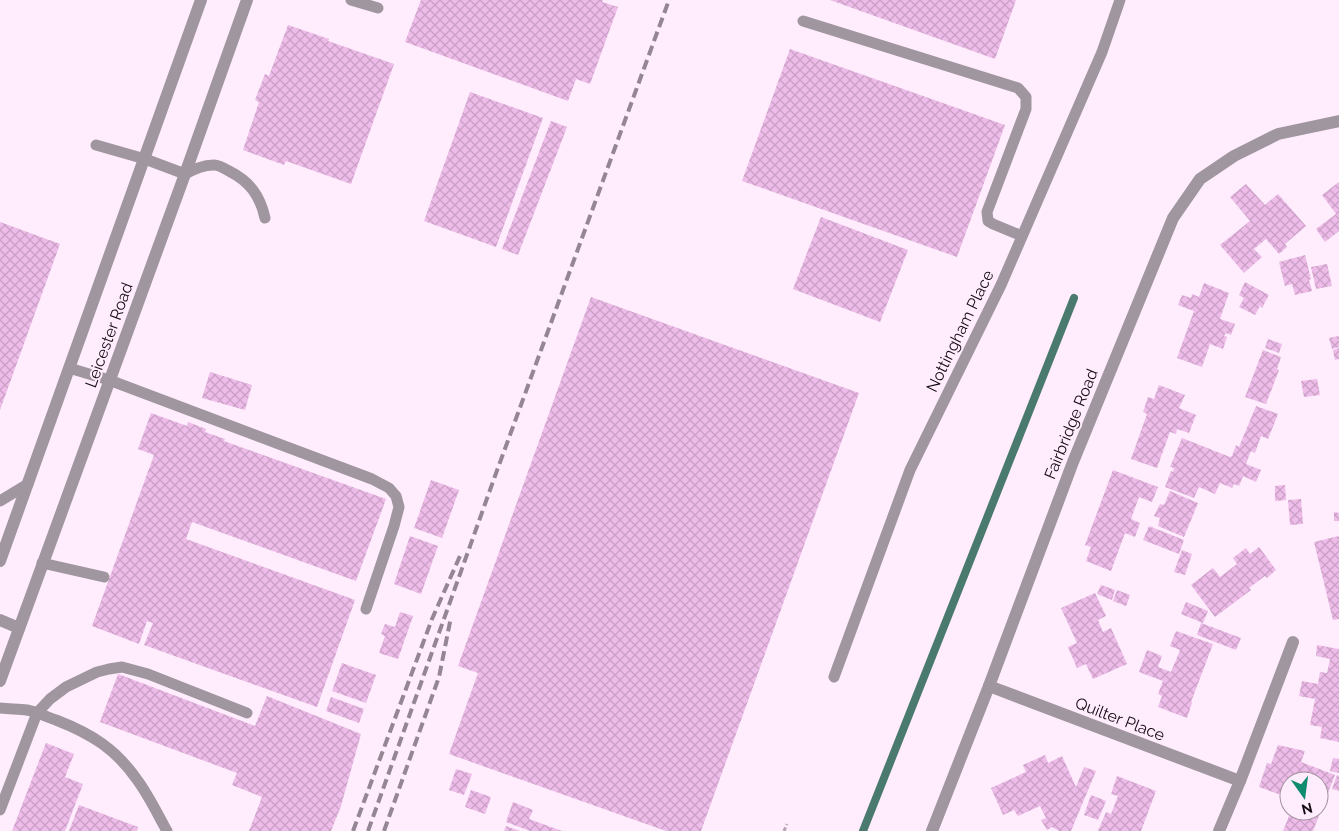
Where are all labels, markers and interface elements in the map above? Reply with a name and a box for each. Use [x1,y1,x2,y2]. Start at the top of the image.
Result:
street label: Nottingham Place [922,267,998,395]
street label: Leicester Road [81,280,137,390]
street label: Fairbridge Road [1040,366,1102,482]
street label: Quilter Place [1073,693,1167,745]
north arrow [1279,771,1329,821]
text: N [1300,800,1314,818]

